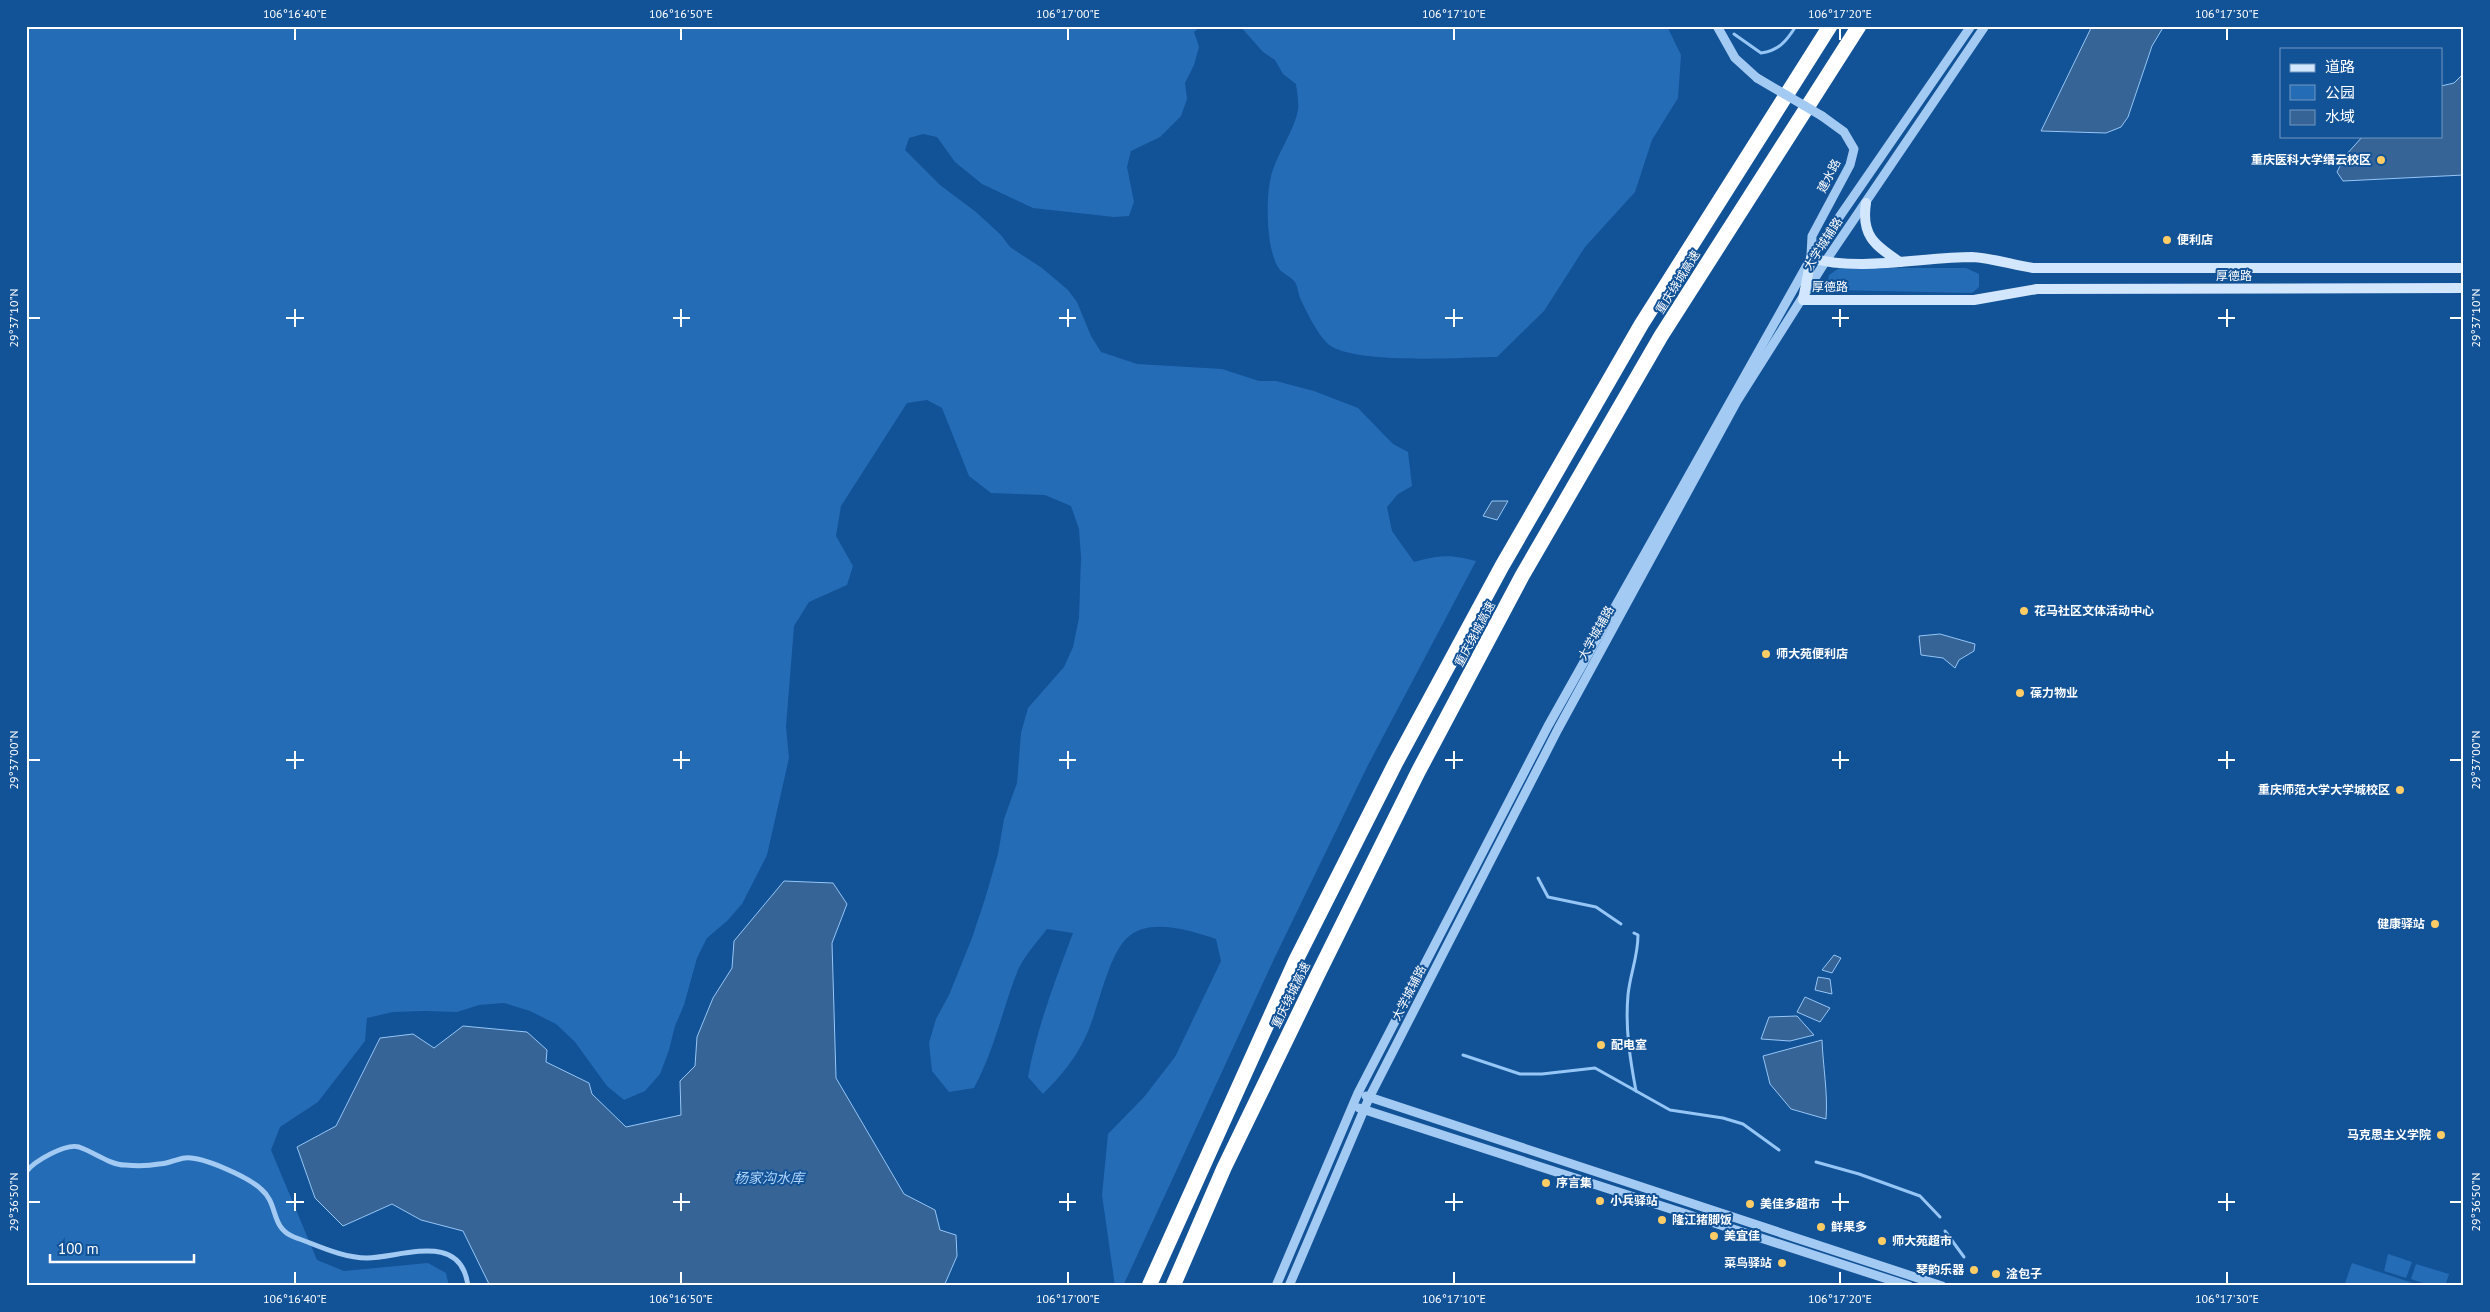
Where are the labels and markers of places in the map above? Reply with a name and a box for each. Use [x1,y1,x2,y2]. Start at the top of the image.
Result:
place label: 重庆医科大学缙云校区 [2251,152,2371,167]
marker: 重庆医科大学缙云校区 [2375,154,2387,166]
place label: 便利店 [2177,232,2213,247]
marker: 便利店 [2161,234,2173,246]
place label: 花马社区文体活动中心 [2034,603,2154,618]
marker: 花马社区文体活动中心 [2018,605,2030,617]
place label: 师大苑便利店 [1776,646,1848,661]
marker: 师大苑便利店 [1760,648,1772,660]
place label: 葆力物业 [2030,685,2078,700]
marker: 葆力物业 [2014,687,2026,699]
place label: 重庆师范大学大学城校区 [2258,782,2390,797]
marker: 重庆师范大学大学城校区 [2394,784,2406,796]
place label: 健康驿站 [2377,916,2425,931]
marker: 健康驿站 [2429,918,2441,930]
place label: 配电室 [1611,1037,1647,1052]
marker: 配电室 [1595,1039,1607,1051]
place label: 马克思主义学院 [2347,1127,2431,1142]
marker: 马克思主义学院 [2435,1129,2447,1141]
place label: 序言集 [1556,1175,1592,1190]
marker: 序言集 [1540,1177,1552,1189]
place label: 小兵驿站 [1610,1193,1658,1208]
marker: 小兵驿站 [1594,1195,1606,1207]
place label: 美佳多超市 [1760,1196,1820,1211]
marker: 美佳多超市 [1744,1198,1756,1210]
place label: 隆江猪脚饭 [1672,1212,1732,1227]
marker: 隆江猪脚饭 [1656,1214,1668,1226]
place label: 鲜果多 [1831,1219,1867,1234]
marker: 鲜果多 [1815,1221,1827,1233]
place label: 美宜佳 [1724,1228,1760,1243]
marker: 美宜佳 [1708,1230,1720,1242]
place label: 师大苑超市 [1892,1233,1952,1248]
marker: 师大苑超市 [1876,1235,1888,1247]
place label: 菜鸟驿站 [1724,1255,1772,1270]
marker: 菜鸟驿站 [1776,1257,1788,1269]
place label: 琴韵乐器 [1916,1262,1965,1277]
marker: 琴韵乐器 [1968,1264,1980,1276]
place label: 淦包子 [2006,1266,2042,1281]
marker: 淦包子 [1990,1268,2002,1280]

